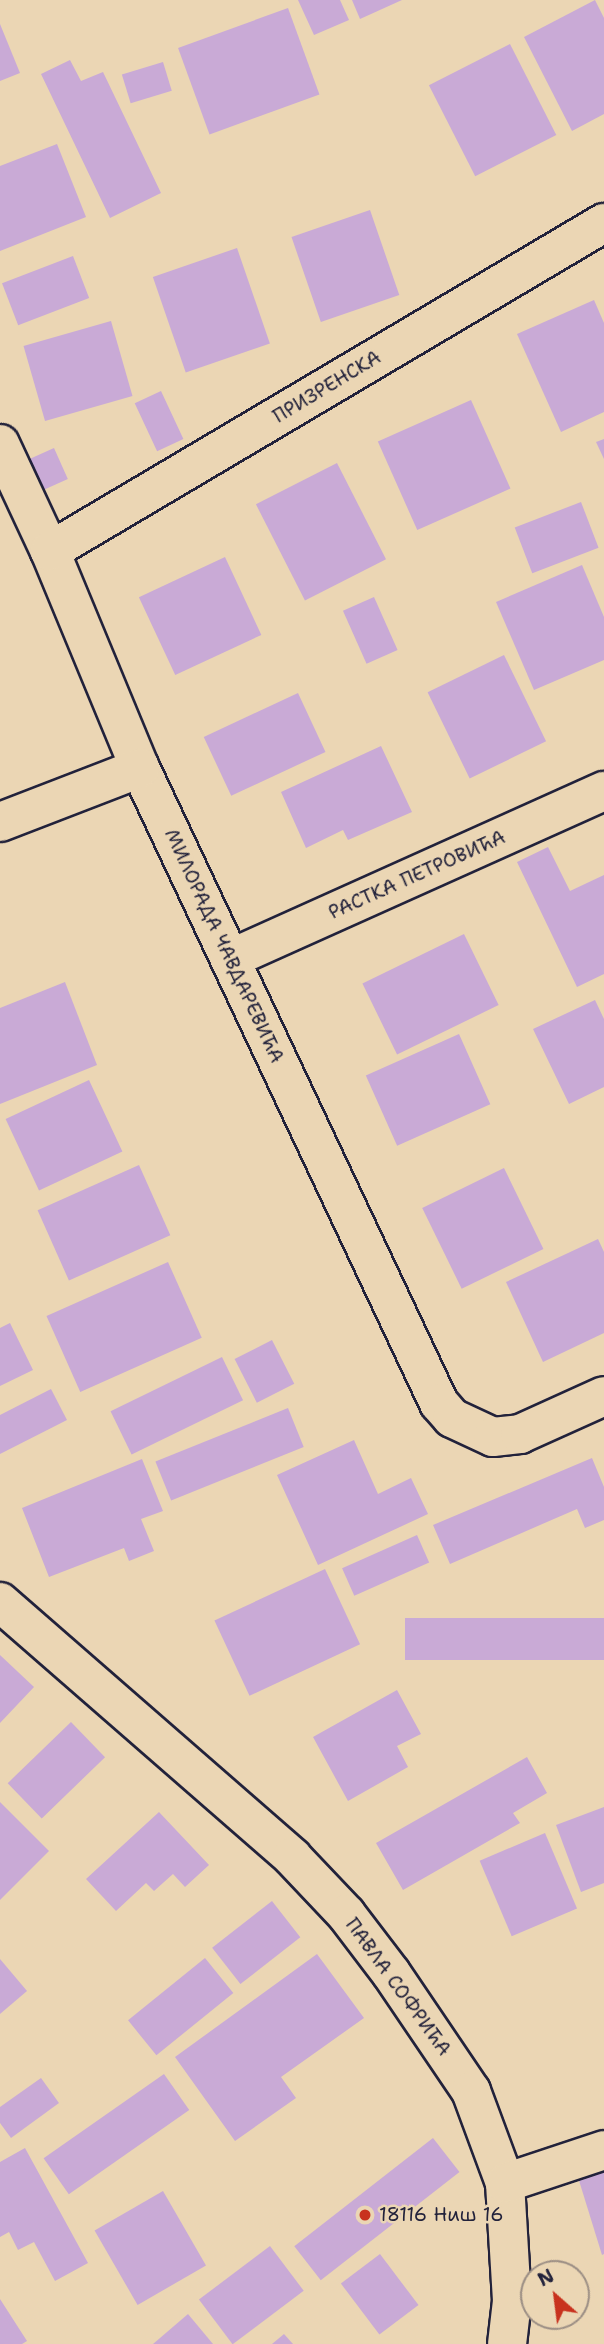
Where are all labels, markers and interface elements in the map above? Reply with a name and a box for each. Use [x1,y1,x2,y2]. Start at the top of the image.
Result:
street label: ПРИЗРЕНСКА [269,346,385,428]
street label: МИЛОРАДА ЧАВДАРЕВИЋА [160,825,288,1067]
street label: РАСТКА ПЕТРОВИЋА [325,826,509,924]
street label: ПАВЛА СОФРИЋА [340,1914,456,2060]
place label: 18116 Ниш 16 [379,2204,503,2226]
marker: 18116 Ниш 16 [357,2207,373,2223]
north arrow [520,2260,590,2330]
text: N [533,2263,558,2292]

